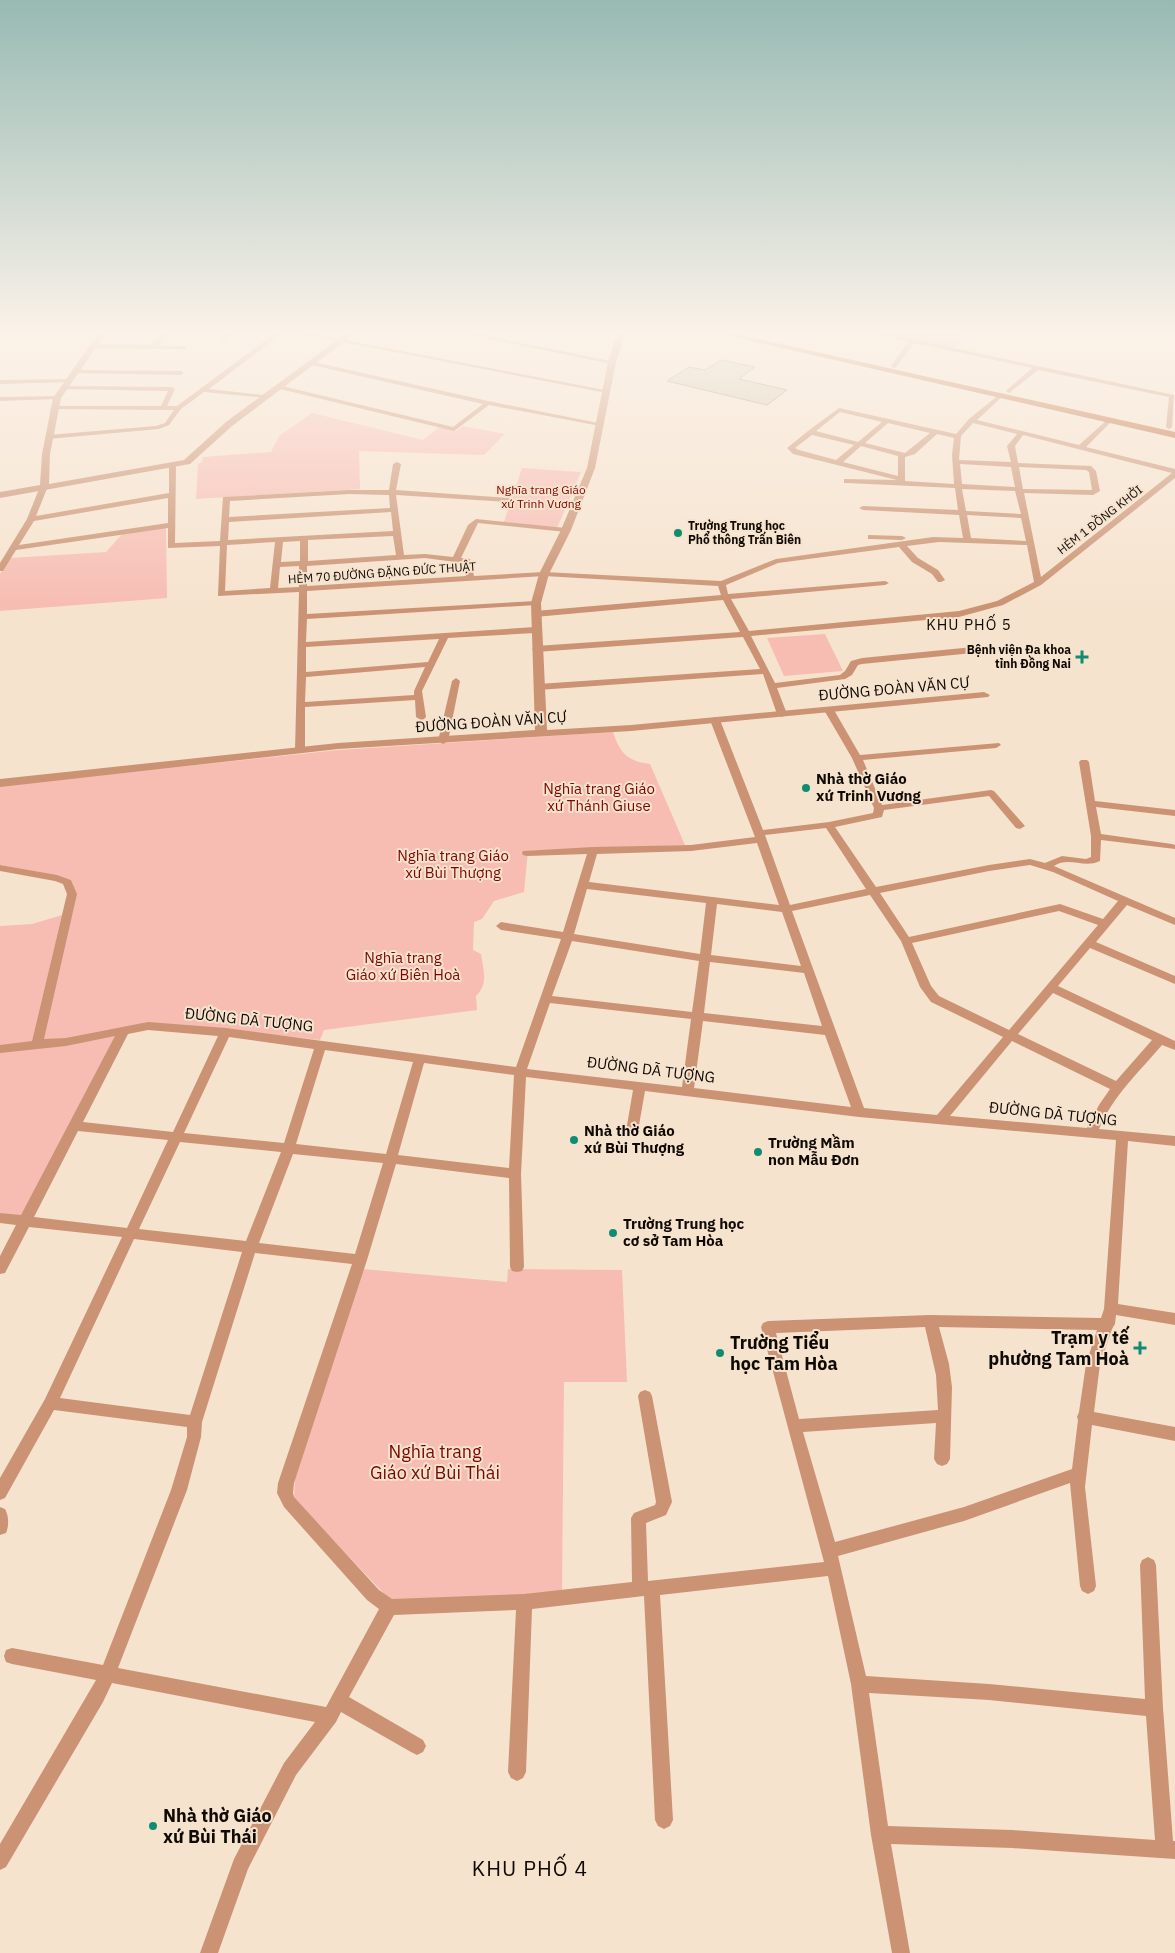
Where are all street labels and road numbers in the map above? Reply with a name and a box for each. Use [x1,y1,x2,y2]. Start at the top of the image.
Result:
street label: HẺM 1 ĐỒNG KHỞI [1054,481,1145,557]
street label: HẺM 70 ĐƯỜNG ĐẶNG ĐỨC THUẬT [287,558,477,587]
street label: ĐƯỜNG ĐOÀN VĂN CỰ [818,672,971,705]
street label: ĐƯỜNG ĐOÀN VĂN CỰ [415,707,568,736]
street label: ĐƯỜNG DÃ TƯỢNG [184,1003,314,1036]
street label: ĐƯỜNG DÃ TƯỢNG [586,1052,716,1087]
street label: ĐƯỜNG DÃ TƯỢNG [988,1097,1118,1130]

